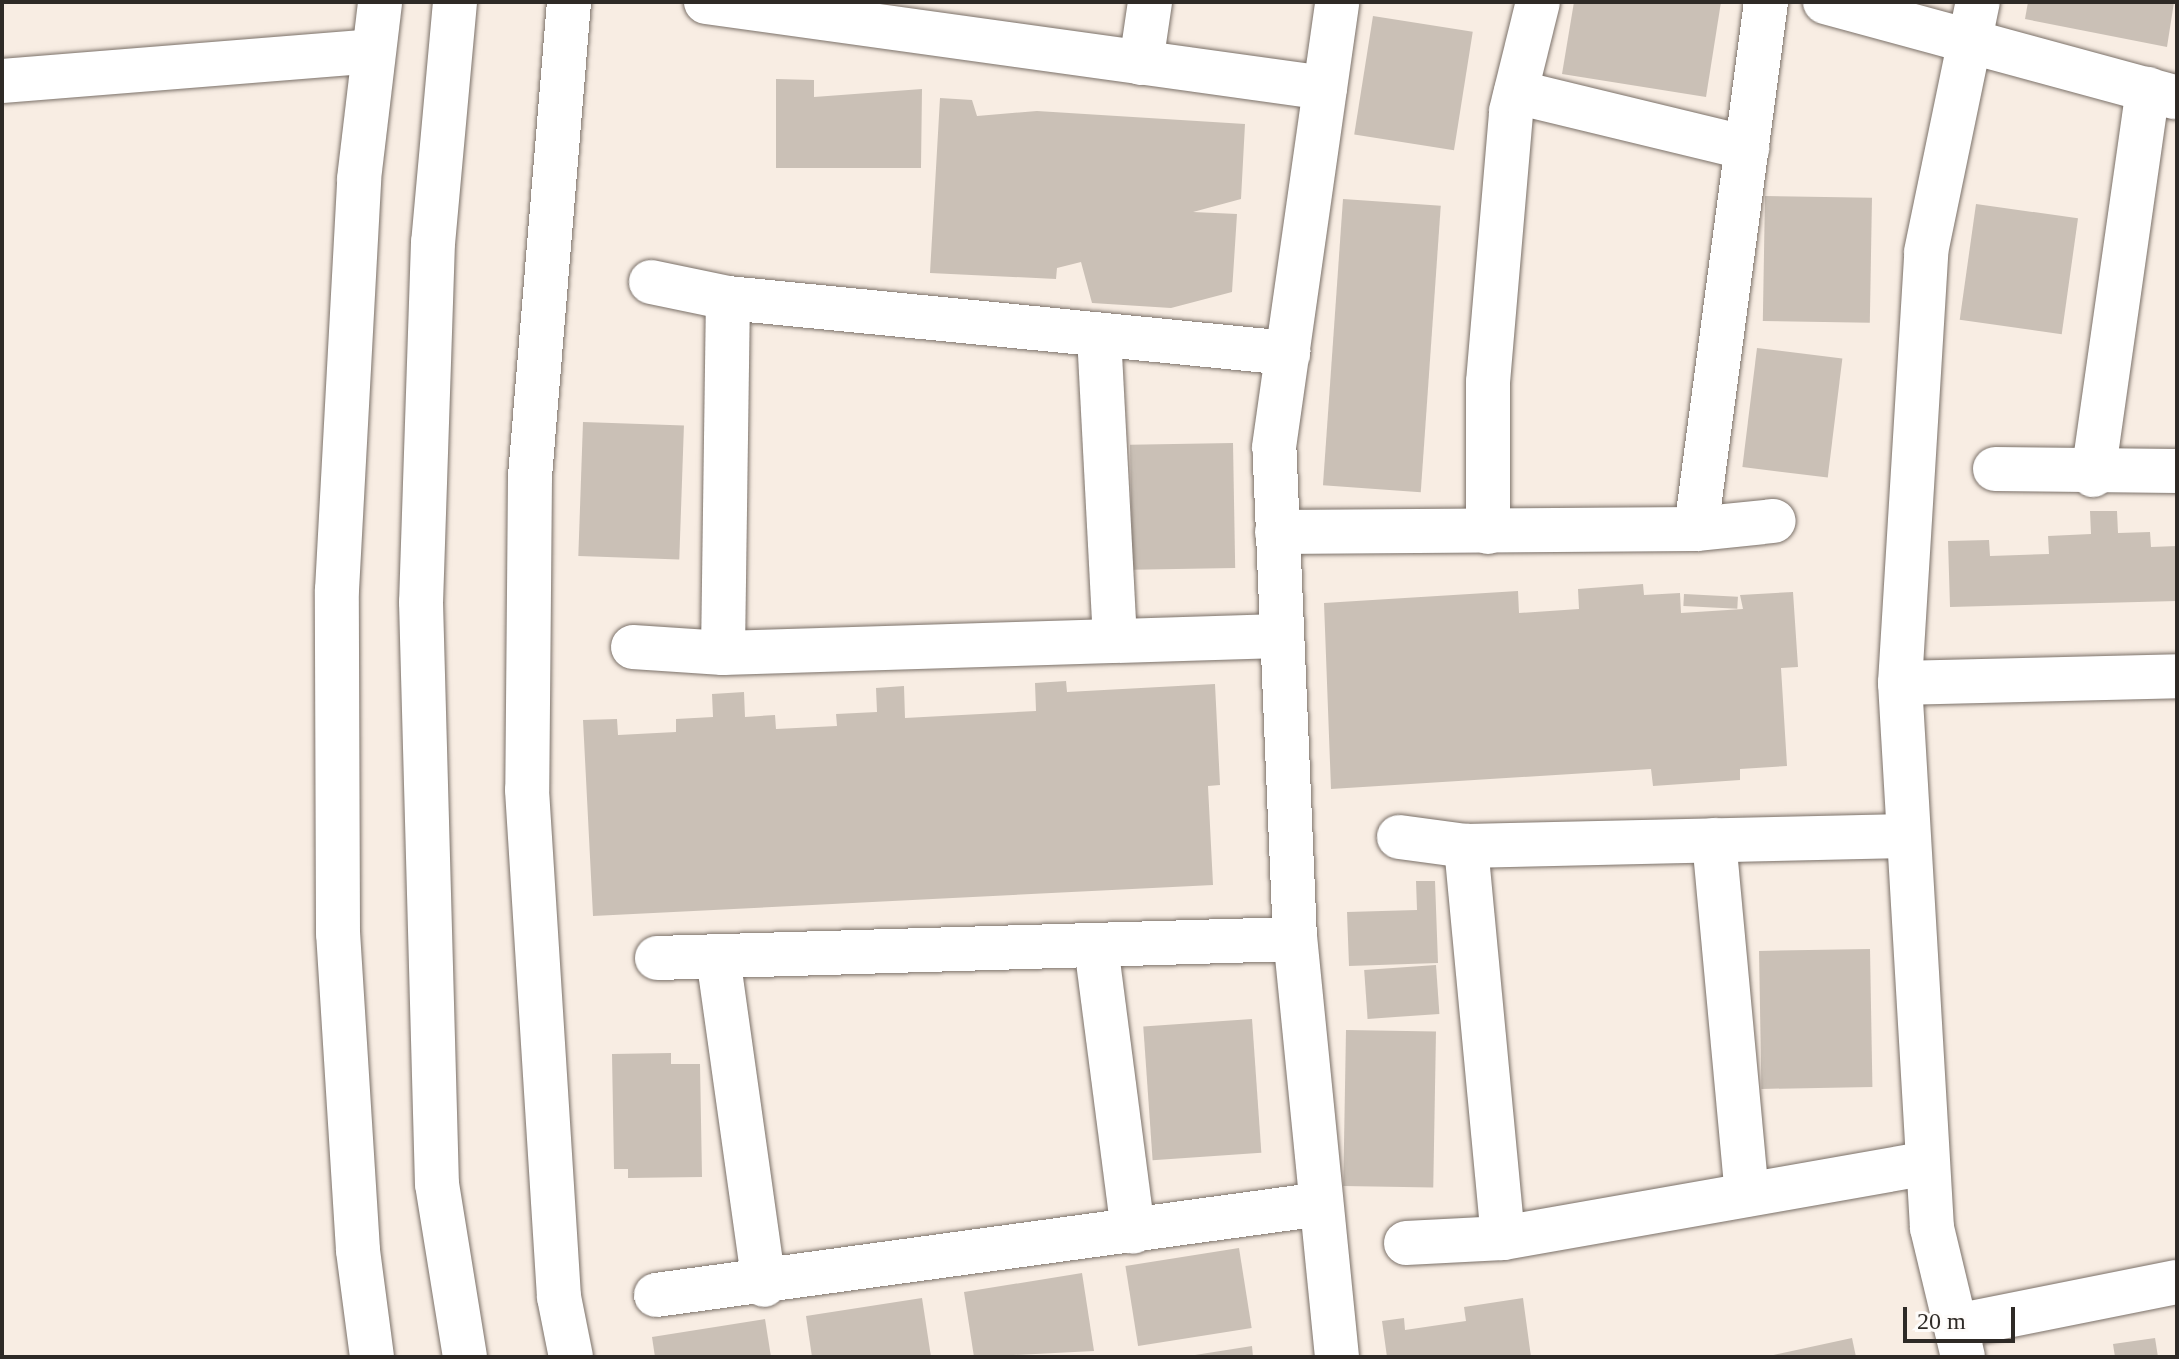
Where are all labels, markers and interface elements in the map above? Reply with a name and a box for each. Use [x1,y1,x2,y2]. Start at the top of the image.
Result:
scale bar [1907,1291,2019,1341]
text: 20 m [1917,1308,1966,1334]

